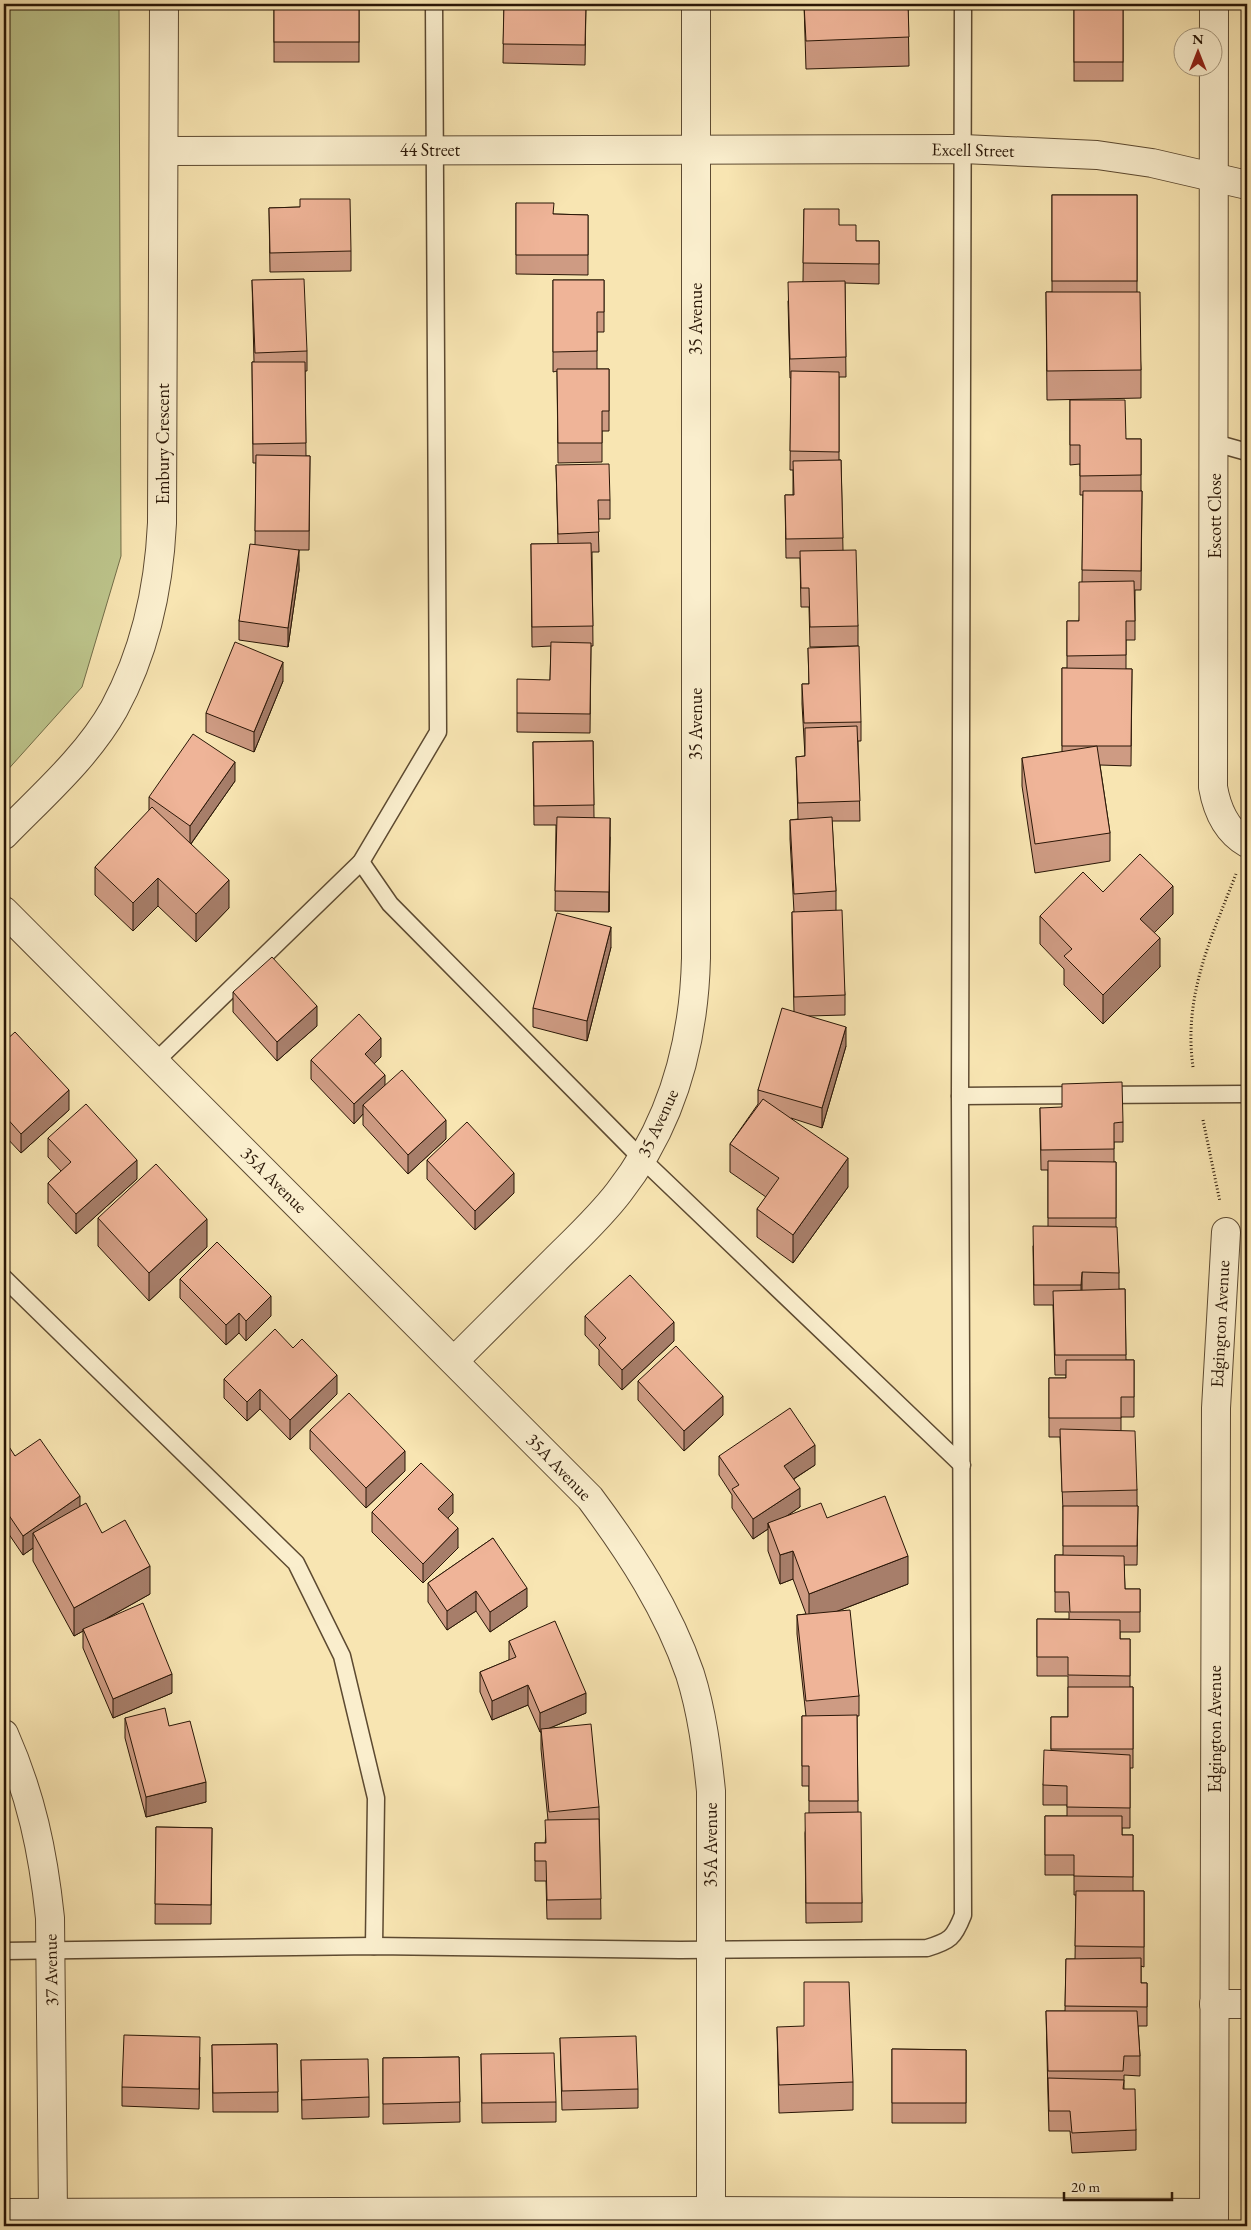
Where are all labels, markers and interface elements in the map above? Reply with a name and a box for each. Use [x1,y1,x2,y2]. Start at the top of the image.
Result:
north arrow [1174,28,1224,78]
text: N [1192,30,1204,48]
street label: Excell Street [931,137,1015,162]
street label: 44 Street [400,138,461,161]
street label: 35 Avenue [684,283,707,355]
street label: Embury Crescent [151,383,174,505]
street label: Escott Close [1203,473,1226,559]
street label: 35 Avenue [684,688,707,760]
street label: 35 Avenue [632,1085,683,1161]
street label: 35A Avenue [236,1141,313,1218]
street label: Edgington Avenue [1205,1260,1234,1388]
street label: 35A Avenue [522,1428,597,1505]
street label: Edgington Avenue [1203,1665,1226,1793]
street label: 35A Avenue [699,1803,722,1888]
street label: 37 Avenue [38,1934,63,2006]
scale bar [1064,2170,1171,2202]
text: 20 m [1071,2177,1100,2196]

